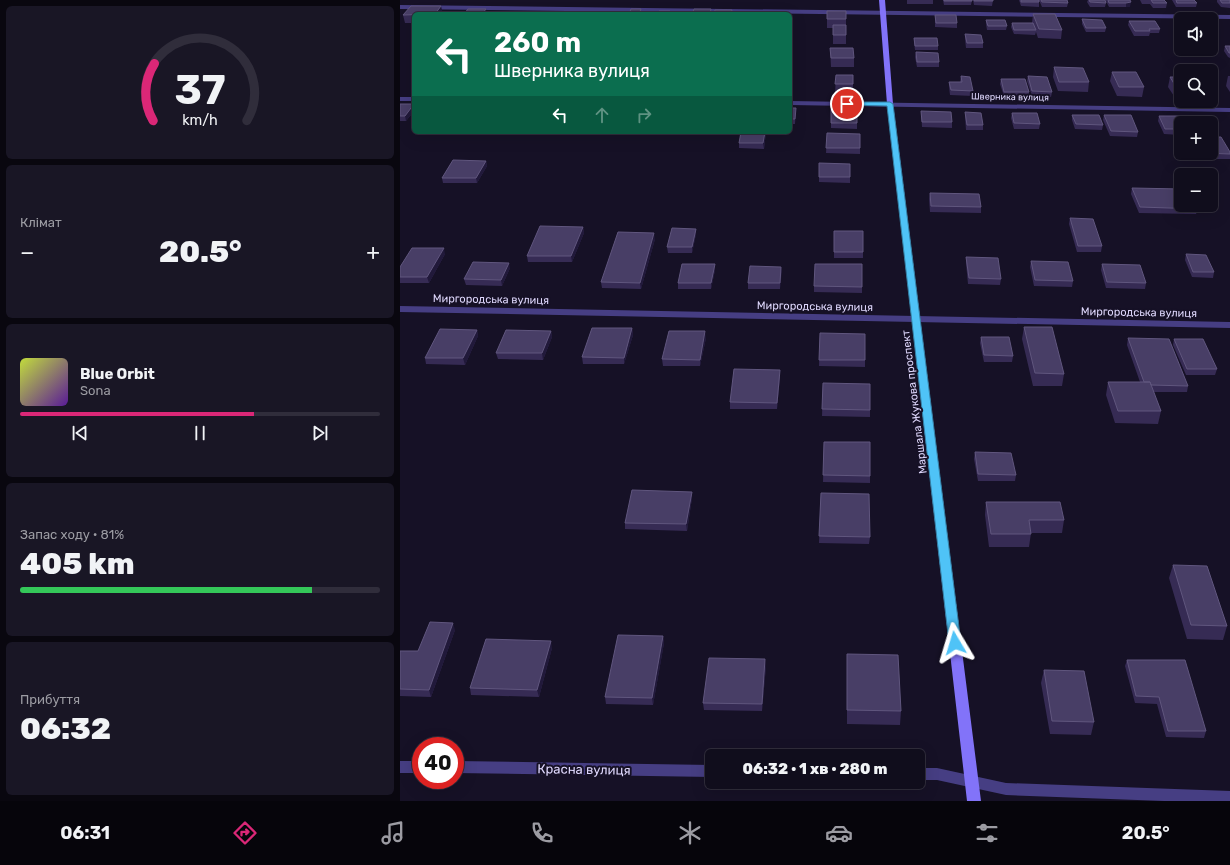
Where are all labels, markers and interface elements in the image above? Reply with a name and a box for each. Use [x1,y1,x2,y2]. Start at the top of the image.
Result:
map controls [1174,12,1218,212]
button: sound [1174,12,1218,56]
text: 260 m [494,26,581,59]
icon: left [428,28,480,80]
text: Шверника вулиця [494,60,650,82]
text: 37 [174,64,226,113]
button: search [1174,64,1218,108]
pin [830,87,864,121]
street label: Шверника вулиця [971,91,1049,103]
icon: arrive [836,93,858,115]
icon: left [549,104,571,126]
icon: ahead [591,104,613,126]
icon: right [633,104,655,126]
text: km/h [182,111,218,128]
button: + [1174,116,1218,160]
button: − [1174,168,1218,212]
text: Клімат [20,215,62,230]
text: 20.5° [159,234,242,270]
text: − [20,239,34,266]
text: + [366,239,380,266]
street label: Миргородська вулиця [433,292,549,307]
street label: Миргородська вулиця [757,299,873,314]
street label: Миргородська вулиця [1081,305,1197,320]
street label: Маршала Жукова проспект [899,329,930,475]
text: Blue Orbit [80,365,155,383]
text: Sona [80,383,111,398]
icon: previous [69,422,91,444]
icon: pause [189,422,211,444]
icon: next [309,422,331,444]
text: Запас ходу · 81% [20,527,124,542]
text: 405 km [20,546,135,582]
position arrow [934,622,976,664]
text: Прибуття [20,692,80,707]
text: 06:32 [20,711,111,747]
speed limit sign: 40 [412,737,464,789]
text: 06:32 · 1 хв · 280 m [743,760,887,778]
street label: Красна вулиця [537,761,631,778]
icon: directions [231,819,259,847]
icon: music [379,819,407,847]
icon: phone [528,819,556,847]
icon: climate [676,819,704,847]
icon: car [825,819,853,847]
icon: filters [973,819,1001,847]
text: 06:31 [60,822,110,844]
text: 20.5° [1122,822,1170,844]

